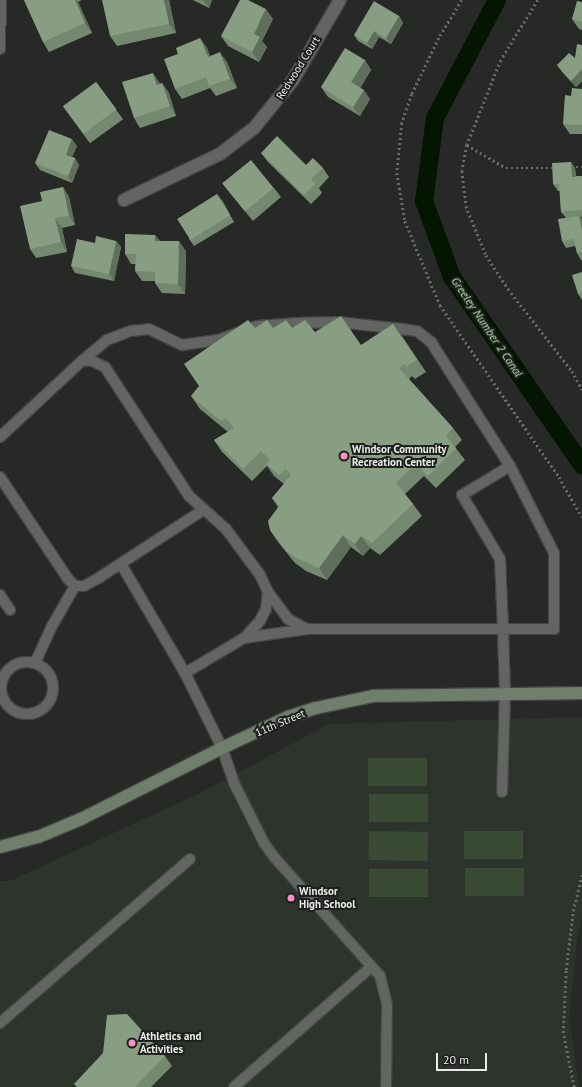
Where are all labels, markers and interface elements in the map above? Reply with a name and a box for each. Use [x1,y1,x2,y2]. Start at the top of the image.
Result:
street label: Redwood Court [273,34,323,102]
water label: Greeley Number 2 Canal [448,274,526,380]
place label: Windsor Community Recreation Center [352,443,447,469]
marker: Windsor Community Recreation Center [339,451,349,461]
street label: 11th Street [253,707,307,739]
place label: Windsor High School [299,885,355,911]
marker: Windsor High School [286,893,296,903]
place label: Athletics and Activities [140,1030,201,1056]
marker: Athletics and Activities [127,1038,137,1048]
scale bar [438,1045,489,1071]
text: 20 m [443,1052,469,1067]

